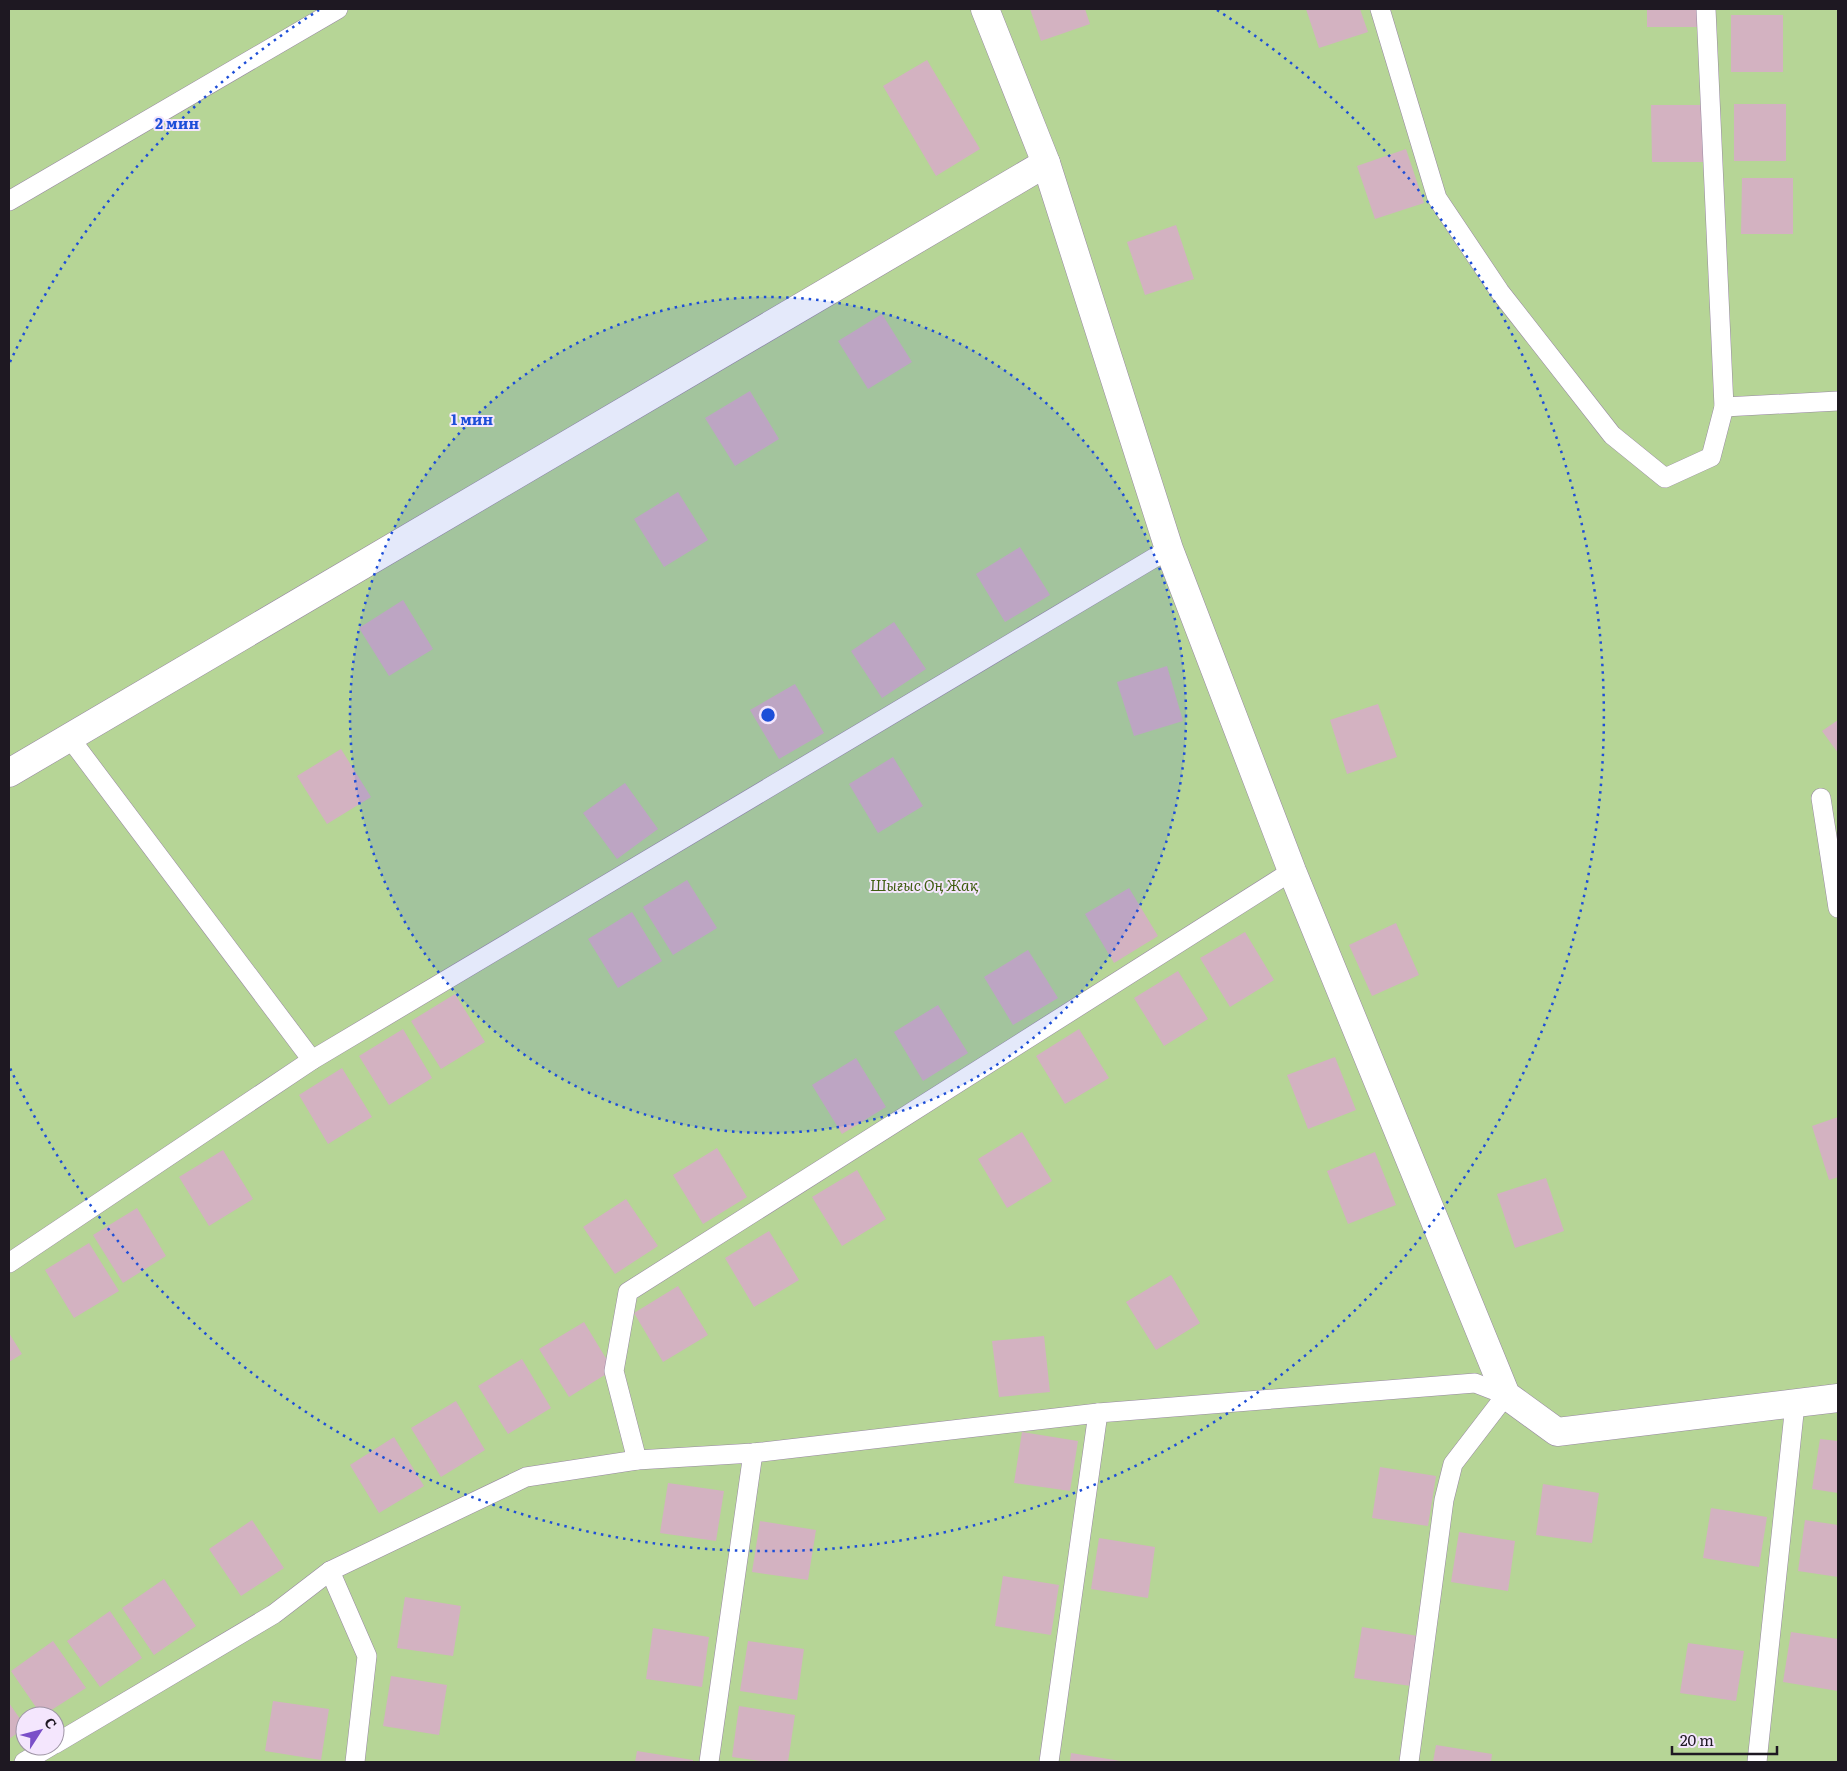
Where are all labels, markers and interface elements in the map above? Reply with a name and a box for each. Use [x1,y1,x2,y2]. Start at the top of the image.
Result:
text: 2 мин [155,111,199,134]
text: 1 мин [451,407,493,430]
centre of rings [759,706,777,724]
park label: Шығыс Оң Жақ [870,873,979,896]
north arrow [15,1706,65,1756]
text: С [40,1713,62,1733]
scale bar [1672,1724,1777,1756]
text: 20 m [1680,1728,1714,1751]

